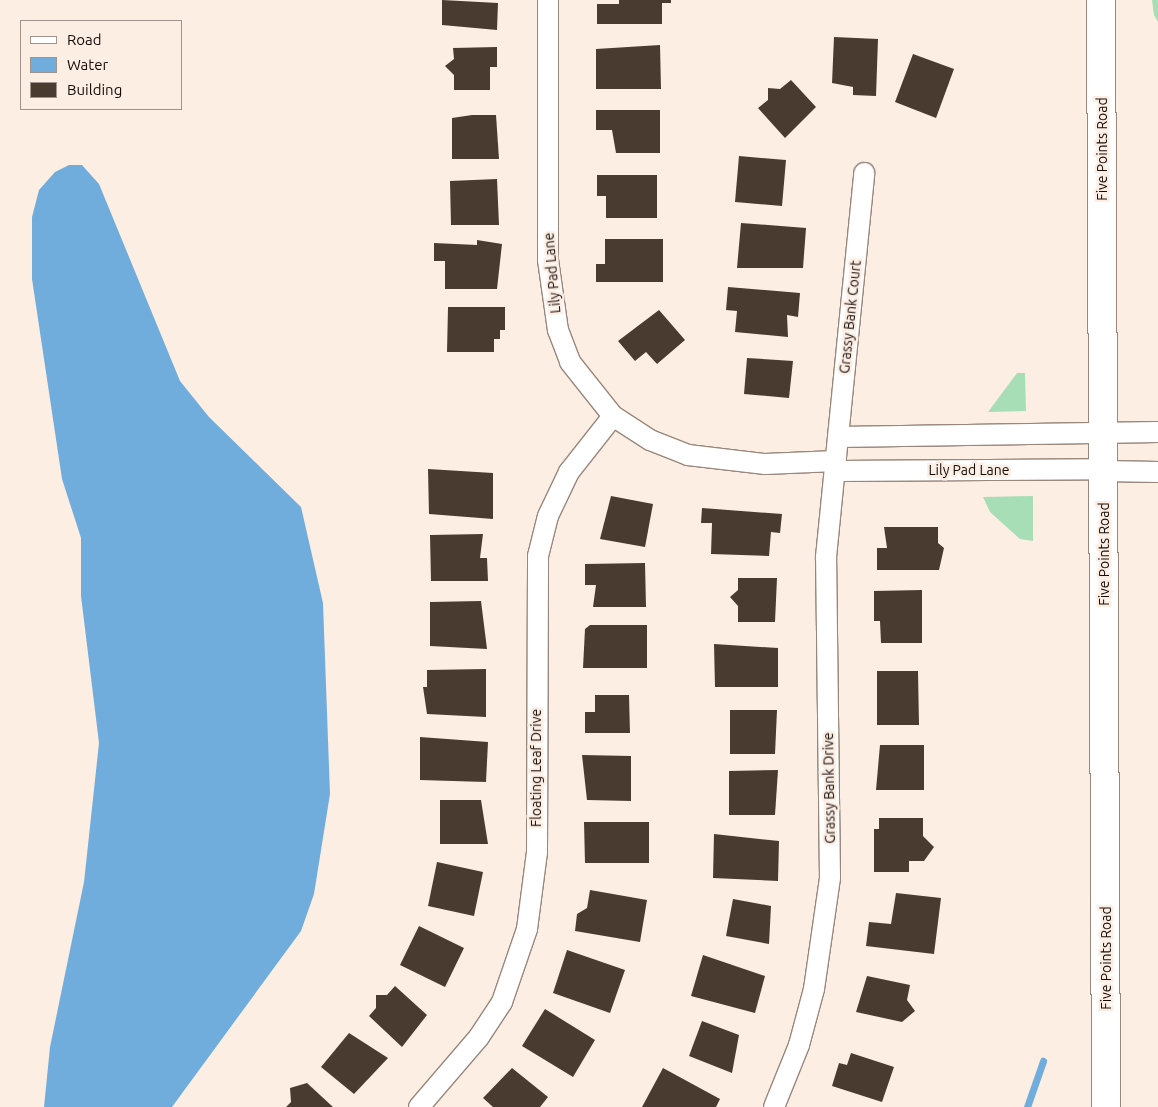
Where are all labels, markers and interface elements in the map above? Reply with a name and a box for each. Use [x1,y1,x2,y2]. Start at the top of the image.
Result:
legend [20,20,182,110]
text: Road [67,31,102,48]
text: Water [67,56,108,73]
text: Building [67,81,122,98]
street label: Five Points Road [1094,97,1110,201]
street label: Lily Pad Lane [540,232,564,314]
street label: Grassy Bank Court [836,260,864,374]
street label: Lily Pad Lane [928,462,1010,478]
street label: Five Points Road [1096,502,1112,606]
street label: Floating Leaf Drive [528,709,544,827]
street label: Grassy Bank Drive [820,732,838,844]
street label: Five Points Road [1098,906,1114,1010]

